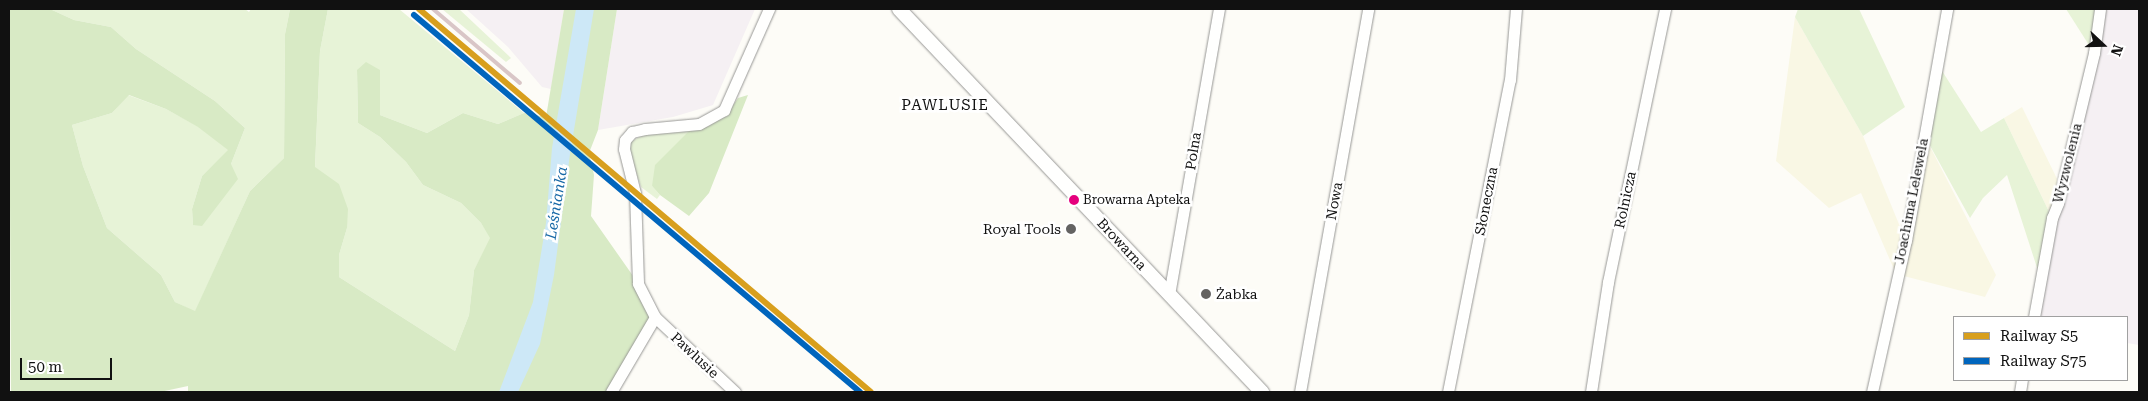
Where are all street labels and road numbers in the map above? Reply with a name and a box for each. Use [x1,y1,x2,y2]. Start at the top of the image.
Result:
street label: Wyzwolenia [2049,121,2085,205]
street label: Polna [1182,131,1204,171]
street label: Joachima Lelewela [1891,137,1931,265]
street label: Słoneczna [1471,165,1501,237]
street label: Rolnicza [1611,170,1639,230]
street label: Nowa [1322,181,1346,221]
street label: Browarna [1094,215,1150,273]
street label: Pawlusie [668,329,722,381]

